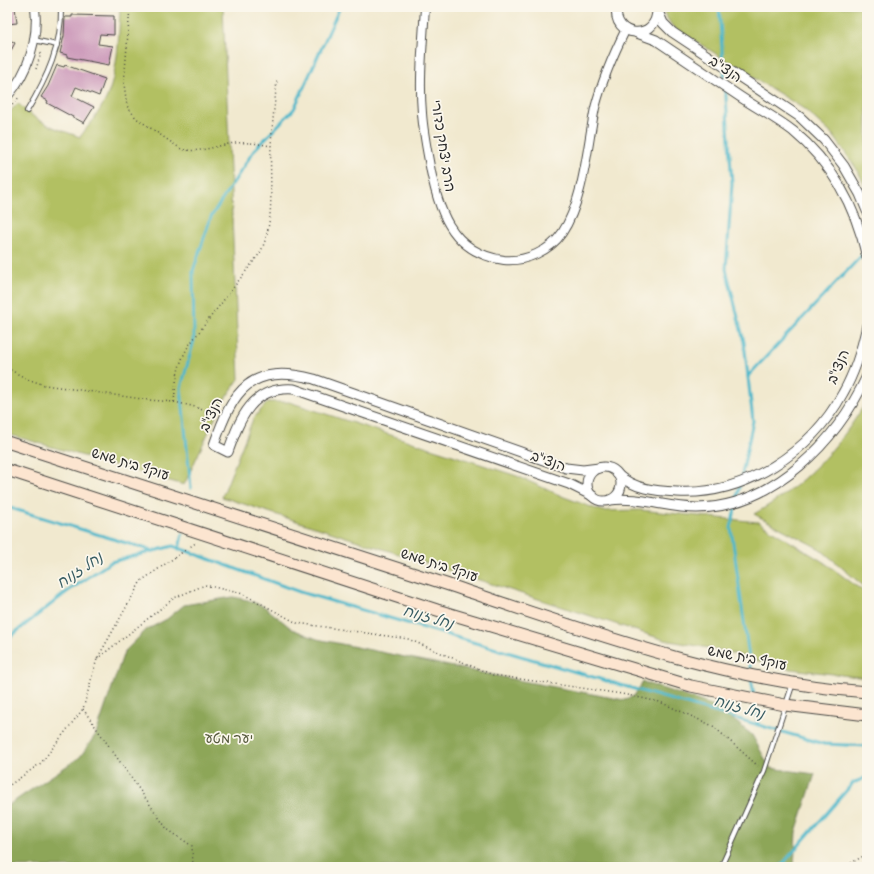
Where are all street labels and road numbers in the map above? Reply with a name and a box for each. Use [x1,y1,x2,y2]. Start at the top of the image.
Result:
street label: הנצי"ב [704,51,746,89]
street label: הרב יצחק כדורי [424,99,460,193]
street label: הנצי"ב [822,346,856,388]
street label: הנצי"ב [195,394,229,436]
street label: עוקף בית שמש [88,443,172,487]
street label: הנצי"ב [528,446,568,478]
street label: עוקף בית שמש [397,544,481,588]
street label: עוקף בית שמש [705,641,789,677]

